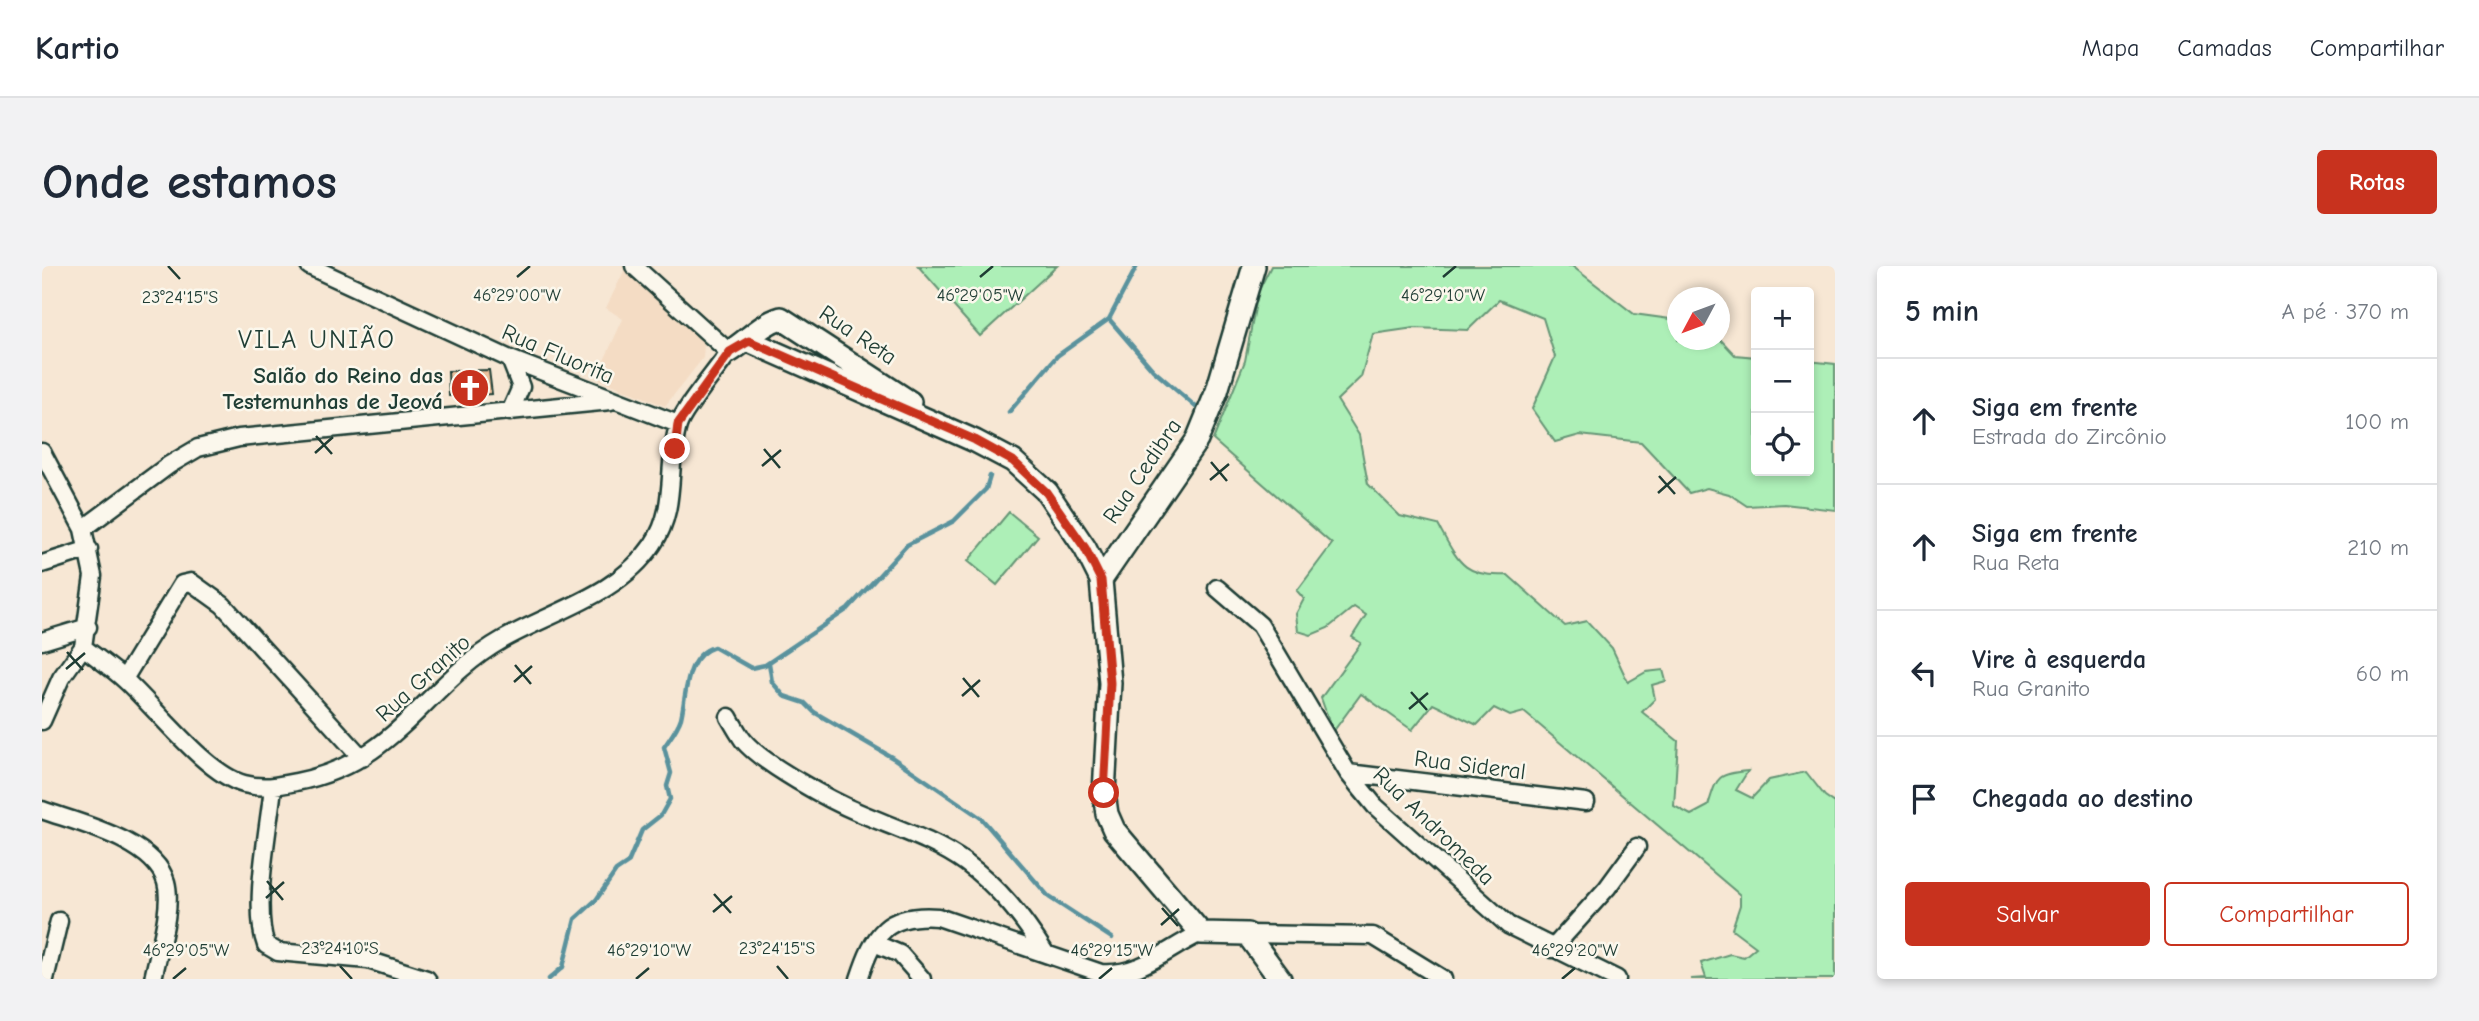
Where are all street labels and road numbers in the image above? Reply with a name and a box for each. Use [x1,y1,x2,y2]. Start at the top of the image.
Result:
street label: Rua Reta [814,299,902,371]
street label: Rua Fluorita [498,318,618,390]
street label: Rua Cedibra [1097,413,1187,529]
street label: Rua Granito [370,628,476,728]
street label: Rua Sideral [1413,745,1527,785]
street label: Rua Andromeda [1368,761,1500,891]

